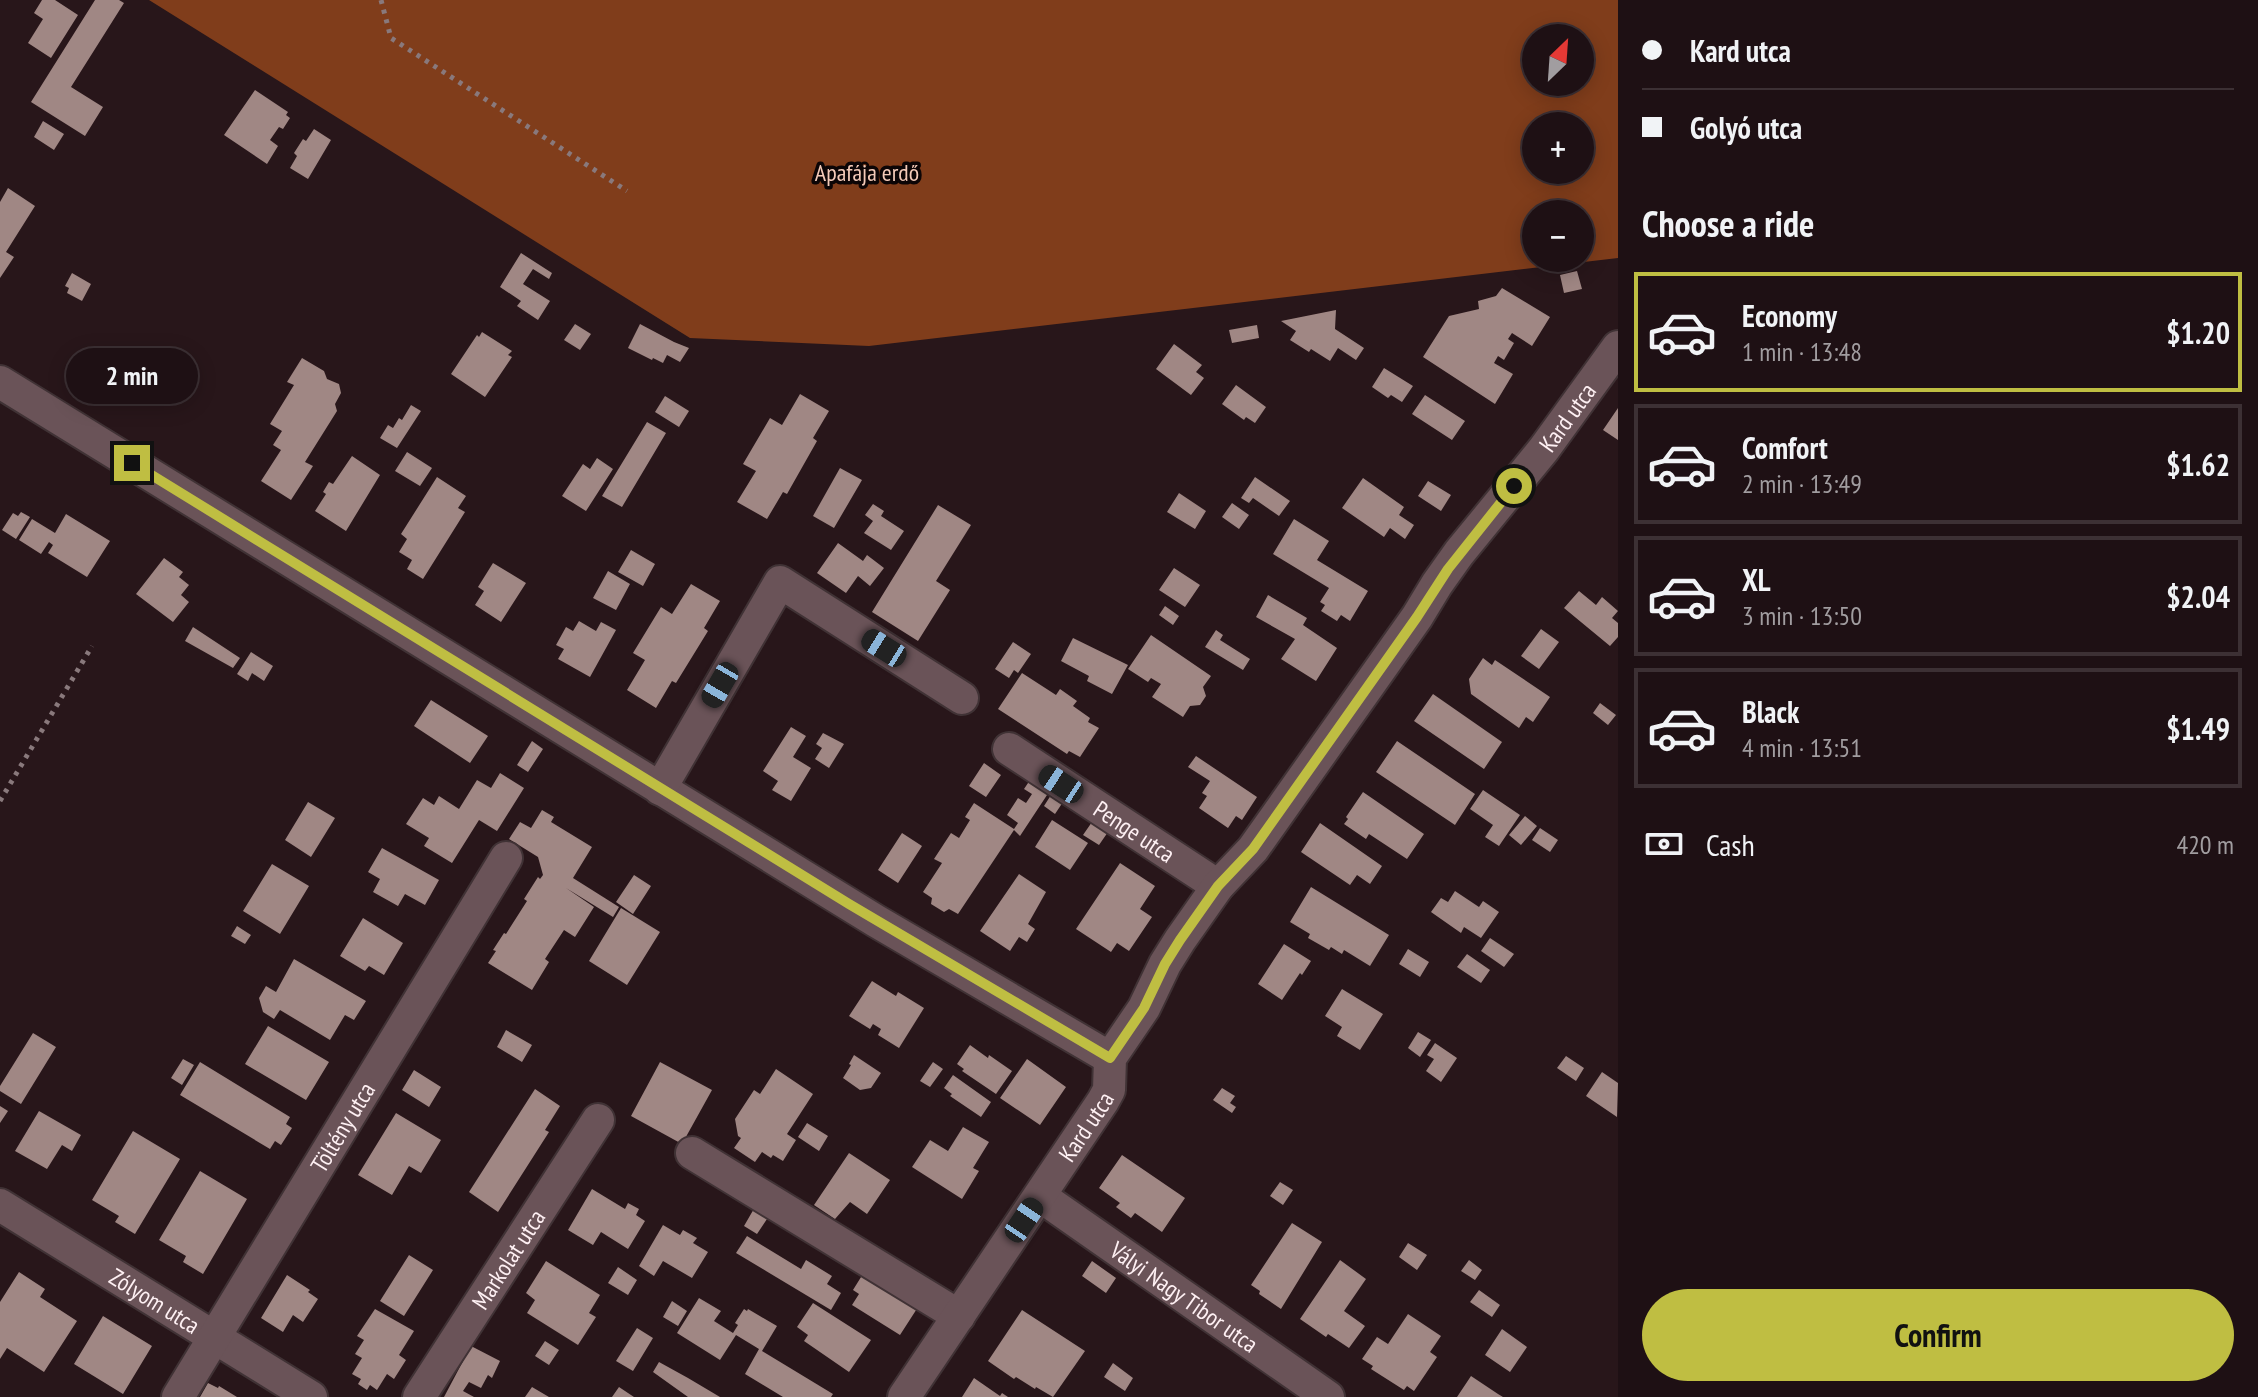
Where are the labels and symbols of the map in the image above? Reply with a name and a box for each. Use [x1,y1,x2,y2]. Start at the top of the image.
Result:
north arrow [1522,24,1594,96]
park label: Apafája erdő [815,157,919,188]
callout: 2 min [66,347,198,403]
street label: Kard utca [1532,377,1603,458]
route end [114,445,150,481]
route start [1496,468,1532,504]
car [857,625,911,671]
car [698,658,742,712]
car [1034,761,1088,807]
street label: Penge utca [1088,793,1181,869]
street label: Töltény utca [303,1076,382,1178]
street label: Kard utca [1051,1086,1121,1167]
car [1001,1193,1047,1247]
street label: Markolat utca [464,1203,552,1315]
street label: Vályi Nagy Tibor utca [1103,1234,1264,1359]
street label: Zólyom utca [104,1261,206,1340]

